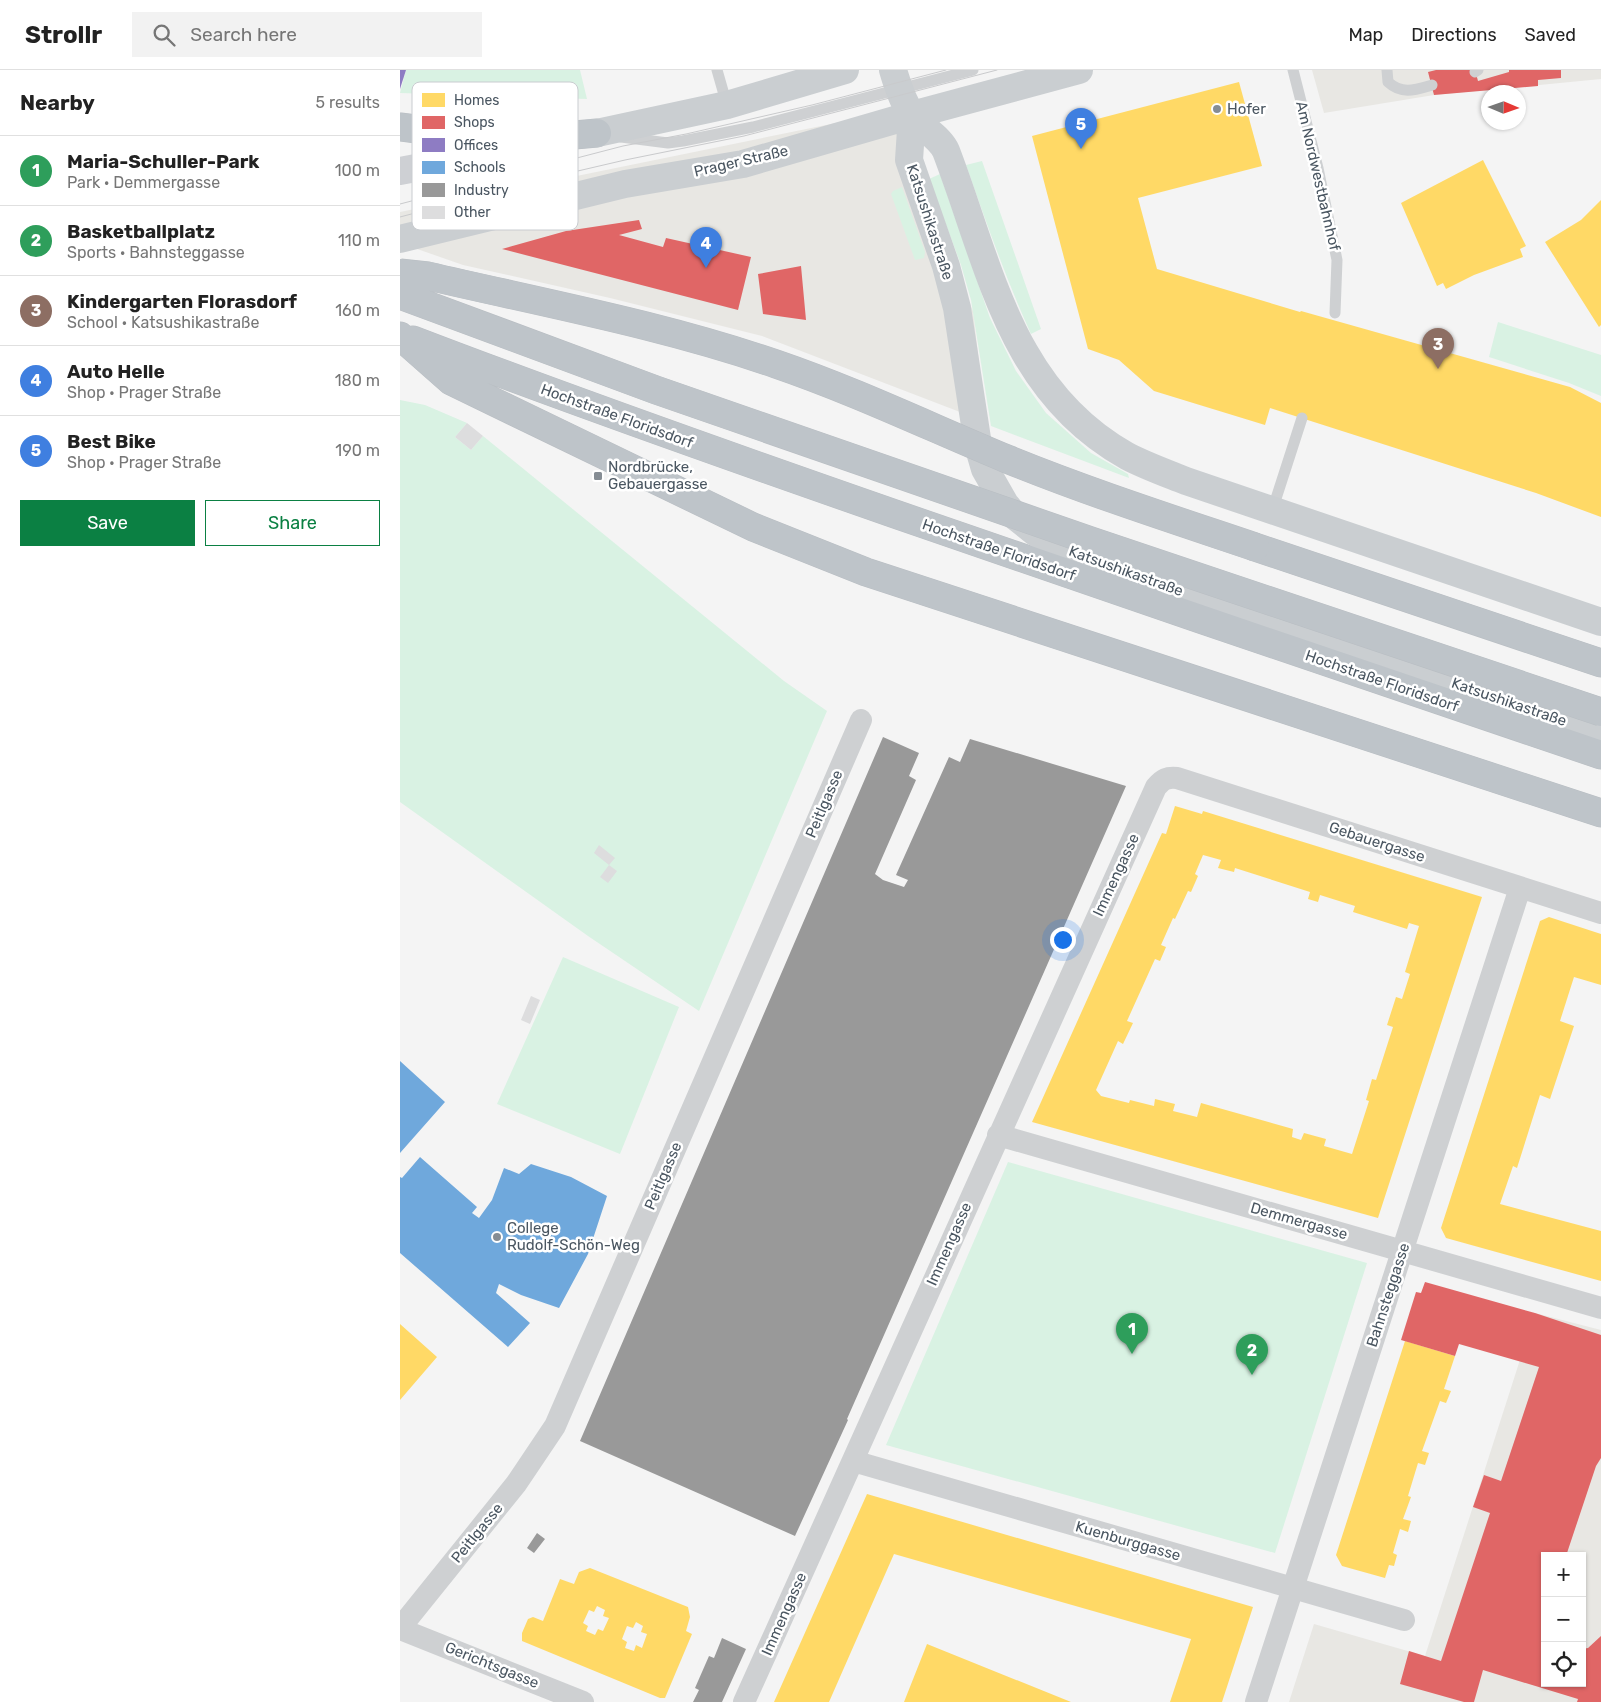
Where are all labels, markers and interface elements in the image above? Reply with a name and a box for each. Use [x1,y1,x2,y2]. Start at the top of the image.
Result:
search box [132,12,482,57]
text: Strollr [25,21,102,49]
icon: search [150,21,178,49]
text: Search here [190,23,297,46]
text: Map [1348,24,1383,46]
text: Directions [1411,24,1497,46]
text: Saved [1525,24,1576,46]
legend [412,82,578,230]
north arrow [1481,85,1526,130]
text: Nearby [20,90,95,115]
text: Homes [454,92,499,109]
text: 5 results [316,93,380,112]
street label: Am Nordwestbahnhof [1292,99,1344,253]
place label: Hofer [1227,100,1266,118]
marker: Hofer [1211,103,1223,115]
pin: 5 [1065,108,1097,149]
text: Shops [454,114,495,131]
text: Offices [454,137,498,154]
street label: Prager Straße [692,141,790,181]
text: Maria-Schuller-Park [67,150,259,173]
text: Schools [454,159,506,176]
text: 1 [32,161,40,180]
text: 100 m [335,161,380,180]
street label: Katsushikastraße [903,162,957,282]
text: Park · Demmergasse [67,173,220,192]
text: Industry [454,182,509,199]
text: Other [454,204,491,221]
text: Basketballplatz [67,220,215,243]
pin: 4 [690,227,722,268]
text: 2 [31,231,41,250]
text: 110 m [338,231,380,250]
text: Sports · Bahnsteggasse [67,243,245,262]
text: Kindergarten Florasdorf [67,290,297,313]
text: 3 [31,301,41,320]
text: 160 m [335,301,380,320]
text: School · Katsushikastraße [67,313,259,332]
pin: 3 [1422,328,1454,369]
text: Auto Helle [67,360,165,383]
text: 4 [31,371,41,390]
text: 180 m [335,371,380,390]
street label: Hochstraße Floridsdorf [538,380,696,452]
text: Shop · Prager Straße [67,383,221,402]
text: Best Bike [67,430,156,453]
text: 5 [31,441,41,460]
text: 190 m [335,441,380,460]
text: Shop · Prager Straße [67,453,221,472]
place label: Nordbrücke, Gebauergasse [608,458,708,493]
marker: Nordbrücke, Gebauergasse [592,470,604,482]
button: Save [20,500,195,546]
button: Share [205,500,380,546]
street label: Hochstraße Floridsdorf [920,515,1078,585]
street label: Katsushikastraße [1066,542,1186,600]
street label: Hochstraße Floridsdorf [1303,646,1461,716]
street label: Katsushikastraße [1449,674,1569,730]
street label: Peitlgasse [802,767,846,841]
street label: Gebauergasse [1327,818,1427,866]
street label: Immengasse [1089,831,1143,919]
your location [1050,927,1076,953]
street label: Peitlgasse [641,1139,685,1213]
street label: Demmergasse [1248,1199,1350,1243]
street label: Immengasse [923,1200,975,1288]
place label: College Rudolf-Schön-Weg [507,1219,640,1254]
marker: College Rudolf-Schön-Weg [491,1231,503,1243]
street label: Bahnsteggasse [1363,1241,1413,1349]
pin: 1 [1116,1313,1148,1354]
pin: 2 [1236,1334,1268,1375]
street label: Peitlgasse [447,1499,507,1567]
street label: Kuenburggasse [1073,1517,1183,1565]
map controls [1541,1552,1586,1687]
button: + [1541,1552,1586,1597]
street label: Immengasse [758,1570,810,1658]
button: − [1541,1597,1586,1642]
street label: Gerichtsgasse [442,1638,542,1692]
button: locate [1541,1642,1586,1687]

